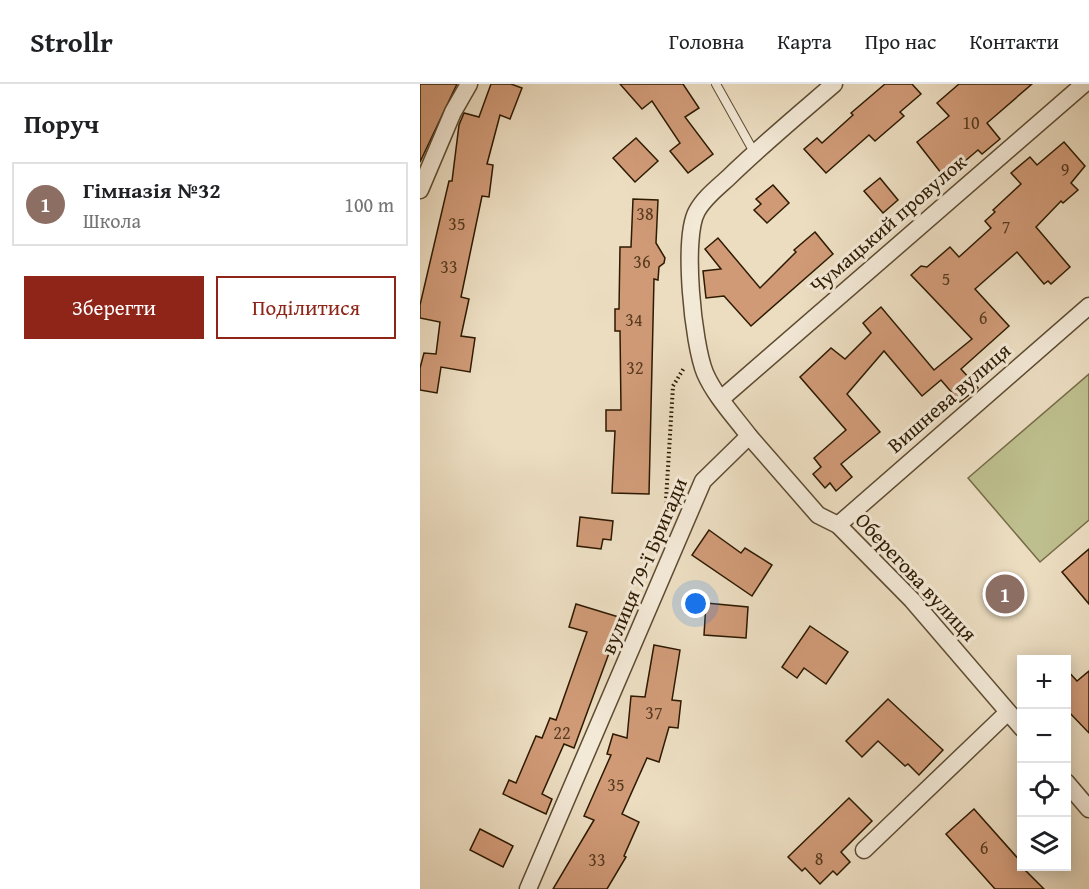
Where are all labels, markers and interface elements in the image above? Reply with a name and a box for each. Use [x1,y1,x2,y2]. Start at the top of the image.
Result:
text: Strollr [30,21,113,62]
text: Головна [669,26,744,57]
text: Карта [777,26,832,57]
text: Про нас [865,26,936,57]
text: Контакти [969,26,1059,57]
text: Поруч [24,104,99,143]
house number: 10 [962,109,980,136]
street label: Чумацький провулок [802,147,973,301]
house number: 9 [1061,156,1069,183]
text: Гімназія №32 [83,174,221,206]
text: 1 [40,190,51,219]
text: 100 m [344,190,394,219]
house number: 38 [636,200,654,227]
text: Школа [83,206,141,235]
house number: 35 [448,210,466,237]
house number: 7 [1002,213,1010,240]
house number: 36 [633,248,651,275]
house number: 33 [440,253,458,280]
house number: 5 [942,265,950,292]
button: Зберегти [24,276,204,339]
button: Поділитися [216,276,396,339]
house number: 6 [979,304,987,331]
house number: 34 [625,306,643,333]
street label: Вишнева вулиця [880,335,1018,460]
house number: 32 [626,354,644,381]
street label: вулиця 79-ї Бригади [592,473,695,659]
street label: Оберегова вулиця [848,505,985,648]
pin: 1 [986,572,1024,616]
your location [681,589,710,618]
map controls [1017,655,1071,871]
button: + [1017,655,1071,709]
house number: 37 [645,699,663,726]
button: − [1017,709,1071,763]
house number: 22 [553,719,571,746]
button: locate [1017,763,1071,817]
house number: 35 [607,771,625,798]
button: layers [1017,817,1071,871]
house number: 6 [980,834,988,861]
house number: 8 [815,845,823,872]
house number: 33 [588,846,606,873]

